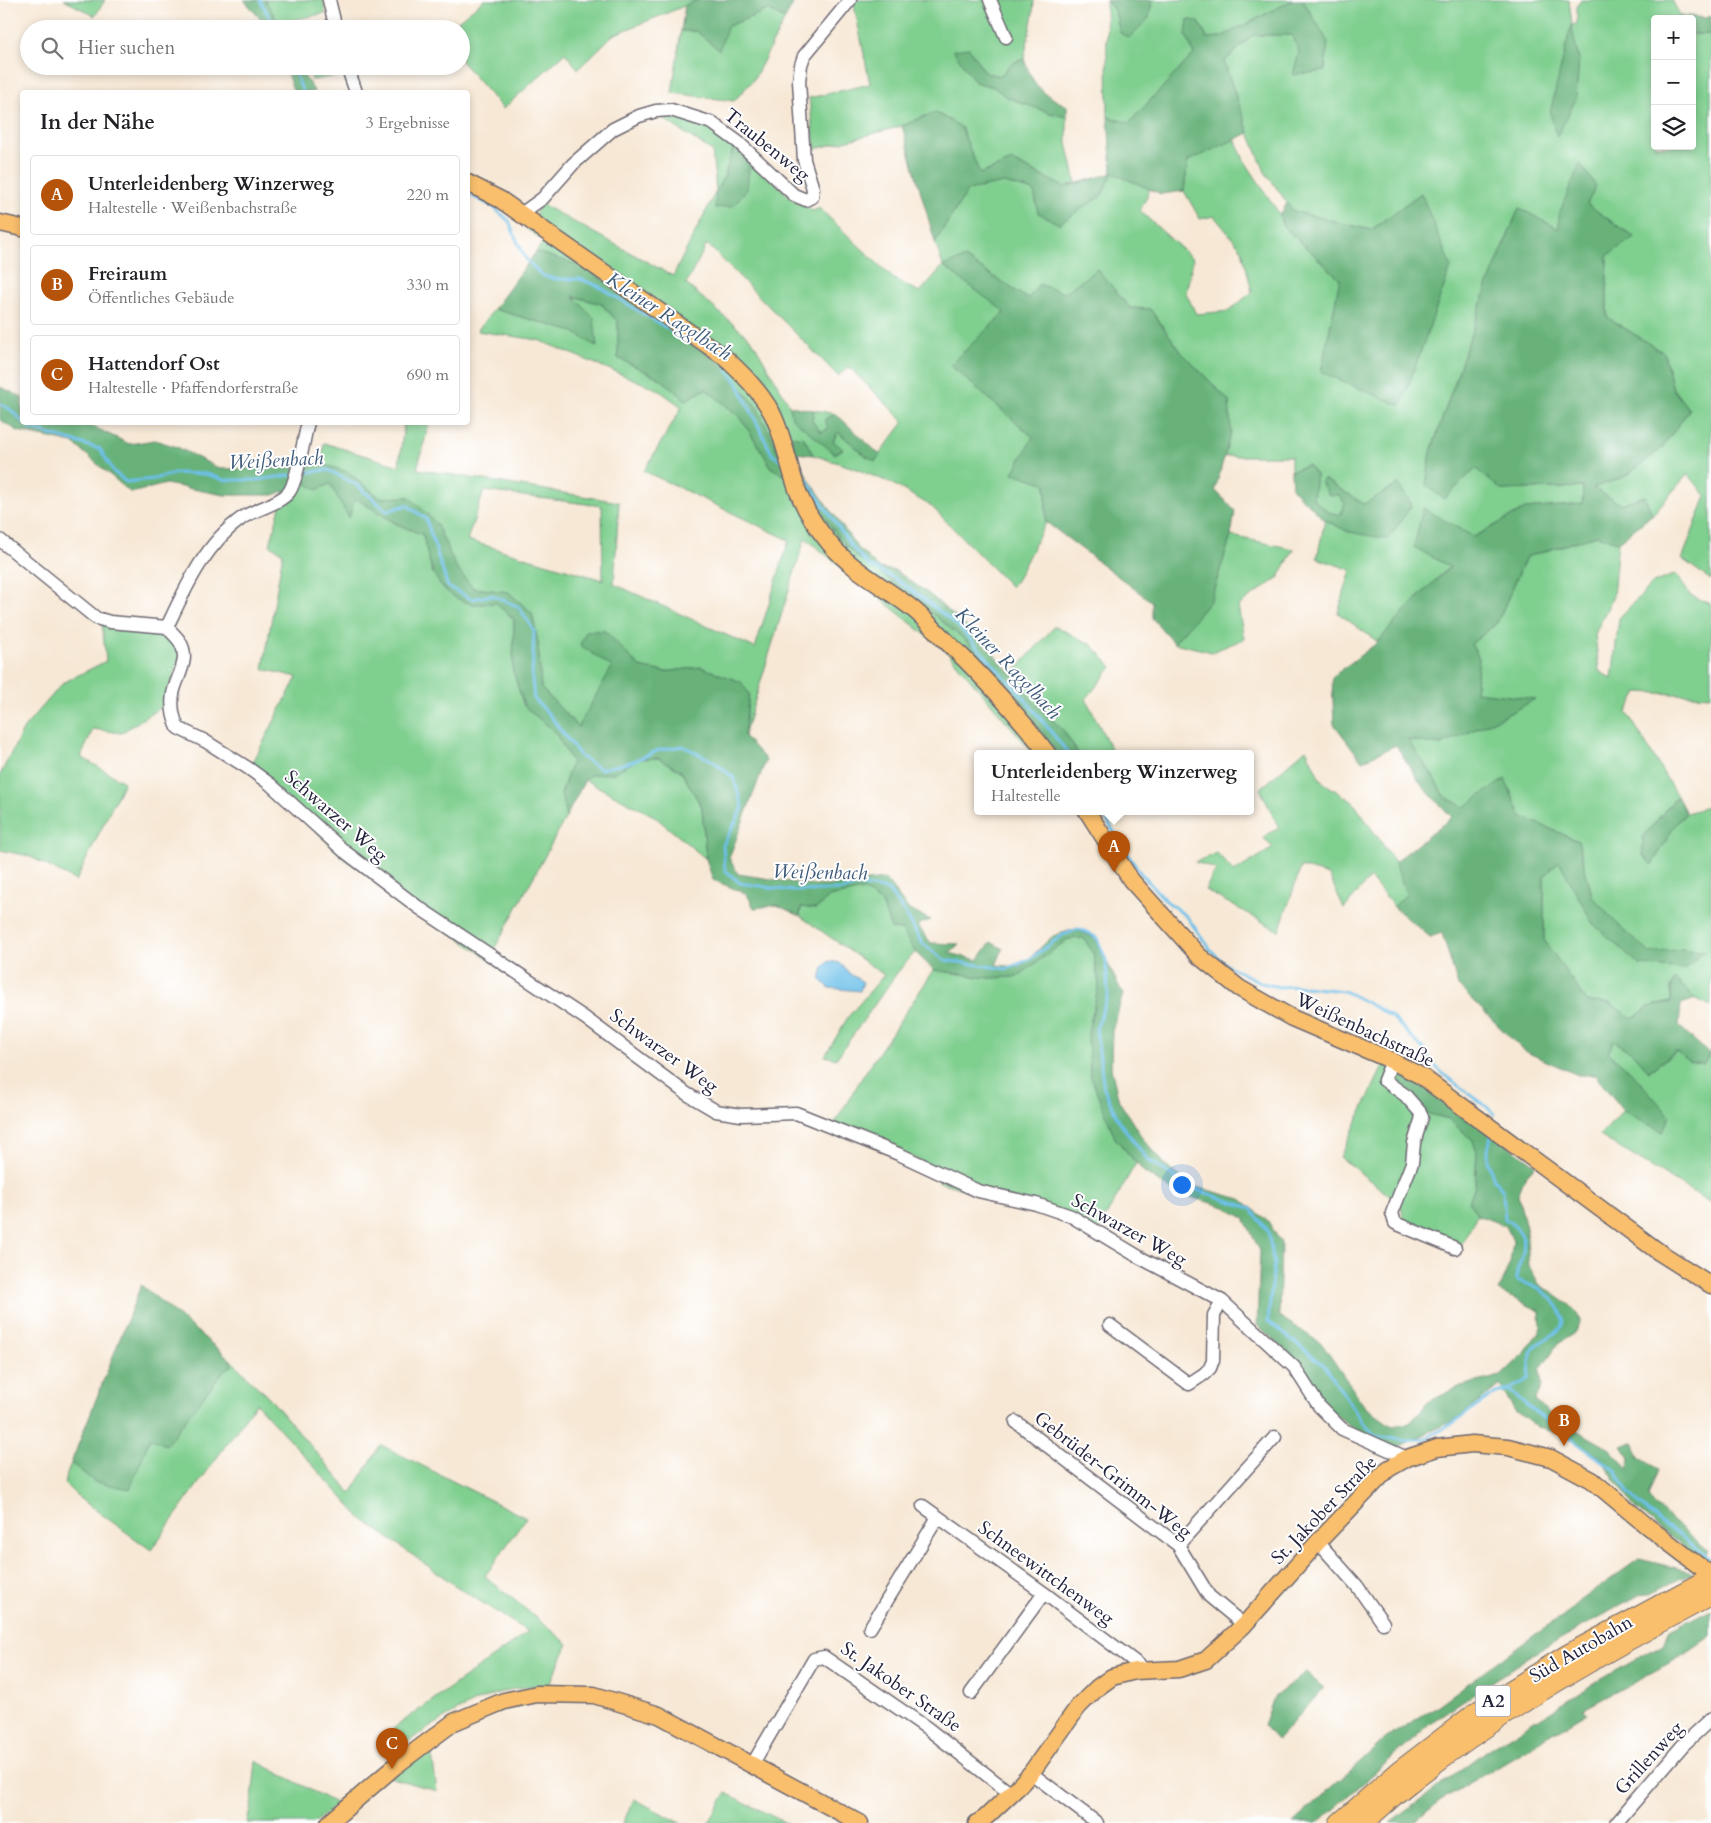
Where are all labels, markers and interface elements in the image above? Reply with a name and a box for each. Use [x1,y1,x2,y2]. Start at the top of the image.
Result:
map controls [1651,15,1696,150]
button: + [1651,15,1696,60]
search box [20,20,470,75]
icon: search [38,34,66,62]
text: Hier suchen [78,35,175,61]
button: − [1651,60,1696,105]
street label: Traubenweg [719,102,816,188]
button: layers [1651,105,1696,150]
text: In der Nähe [40,108,155,137]
text: 3 Ergebnisse [365,112,450,134]
text: Unterleidenberg Winzerweg [88,171,334,197]
text: A [51,184,63,206]
text: 220 m [407,184,449,206]
text: Haltestelle · Weißenbachstraße [88,197,297,219]
text: Freiraum [88,261,167,287]
water label: Kleiner Ragglbach [601,265,737,367]
text: B [51,274,63,296]
text: 330 m [407,274,449,296]
text: Öffentliches Gebäude [88,287,235,309]
text: Hattendorf Ost [88,351,220,377]
text: C [51,364,63,386]
text: 690 m [407,364,449,386]
text: Haltestelle · Pfaffendorferstraße [88,377,299,399]
water label: Weißenbach [228,444,324,476]
water label: Kleiner Ragglbach [949,601,1067,725]
popup [974,750,1254,815]
text: Unterleidenberg Winzerweg [991,759,1237,785]
street label: Schwarzer Weg [279,764,393,868]
text: Haltestelle [991,785,1061,807]
pin: A [1098,831,1130,872]
water label: Weißenbach [772,858,868,886]
street label: Weißenbachstraße [1290,986,1439,1074]
street label: Schwarzer Weg [604,1003,724,1099]
your location [1169,1172,1195,1198]
street label: Schwarzer Weg [1067,1188,1192,1273]
street label: Gebrüder-Grimm-Weg [1029,1405,1198,1545]
pin: B [1548,1405,1580,1446]
street label: St. Jakober Straße [1265,1450,1383,1570]
street label: Schneewittchenweg [973,1515,1120,1631]
street label: Süd Autobahn [1525,1609,1637,1689]
street label: St. Jakober Straße [835,1636,967,1738]
road number: A2 [1476,1685,1510,1716]
street label: Grillenweg [1609,1715,1689,1800]
pin: C [376,1728,408,1769]

